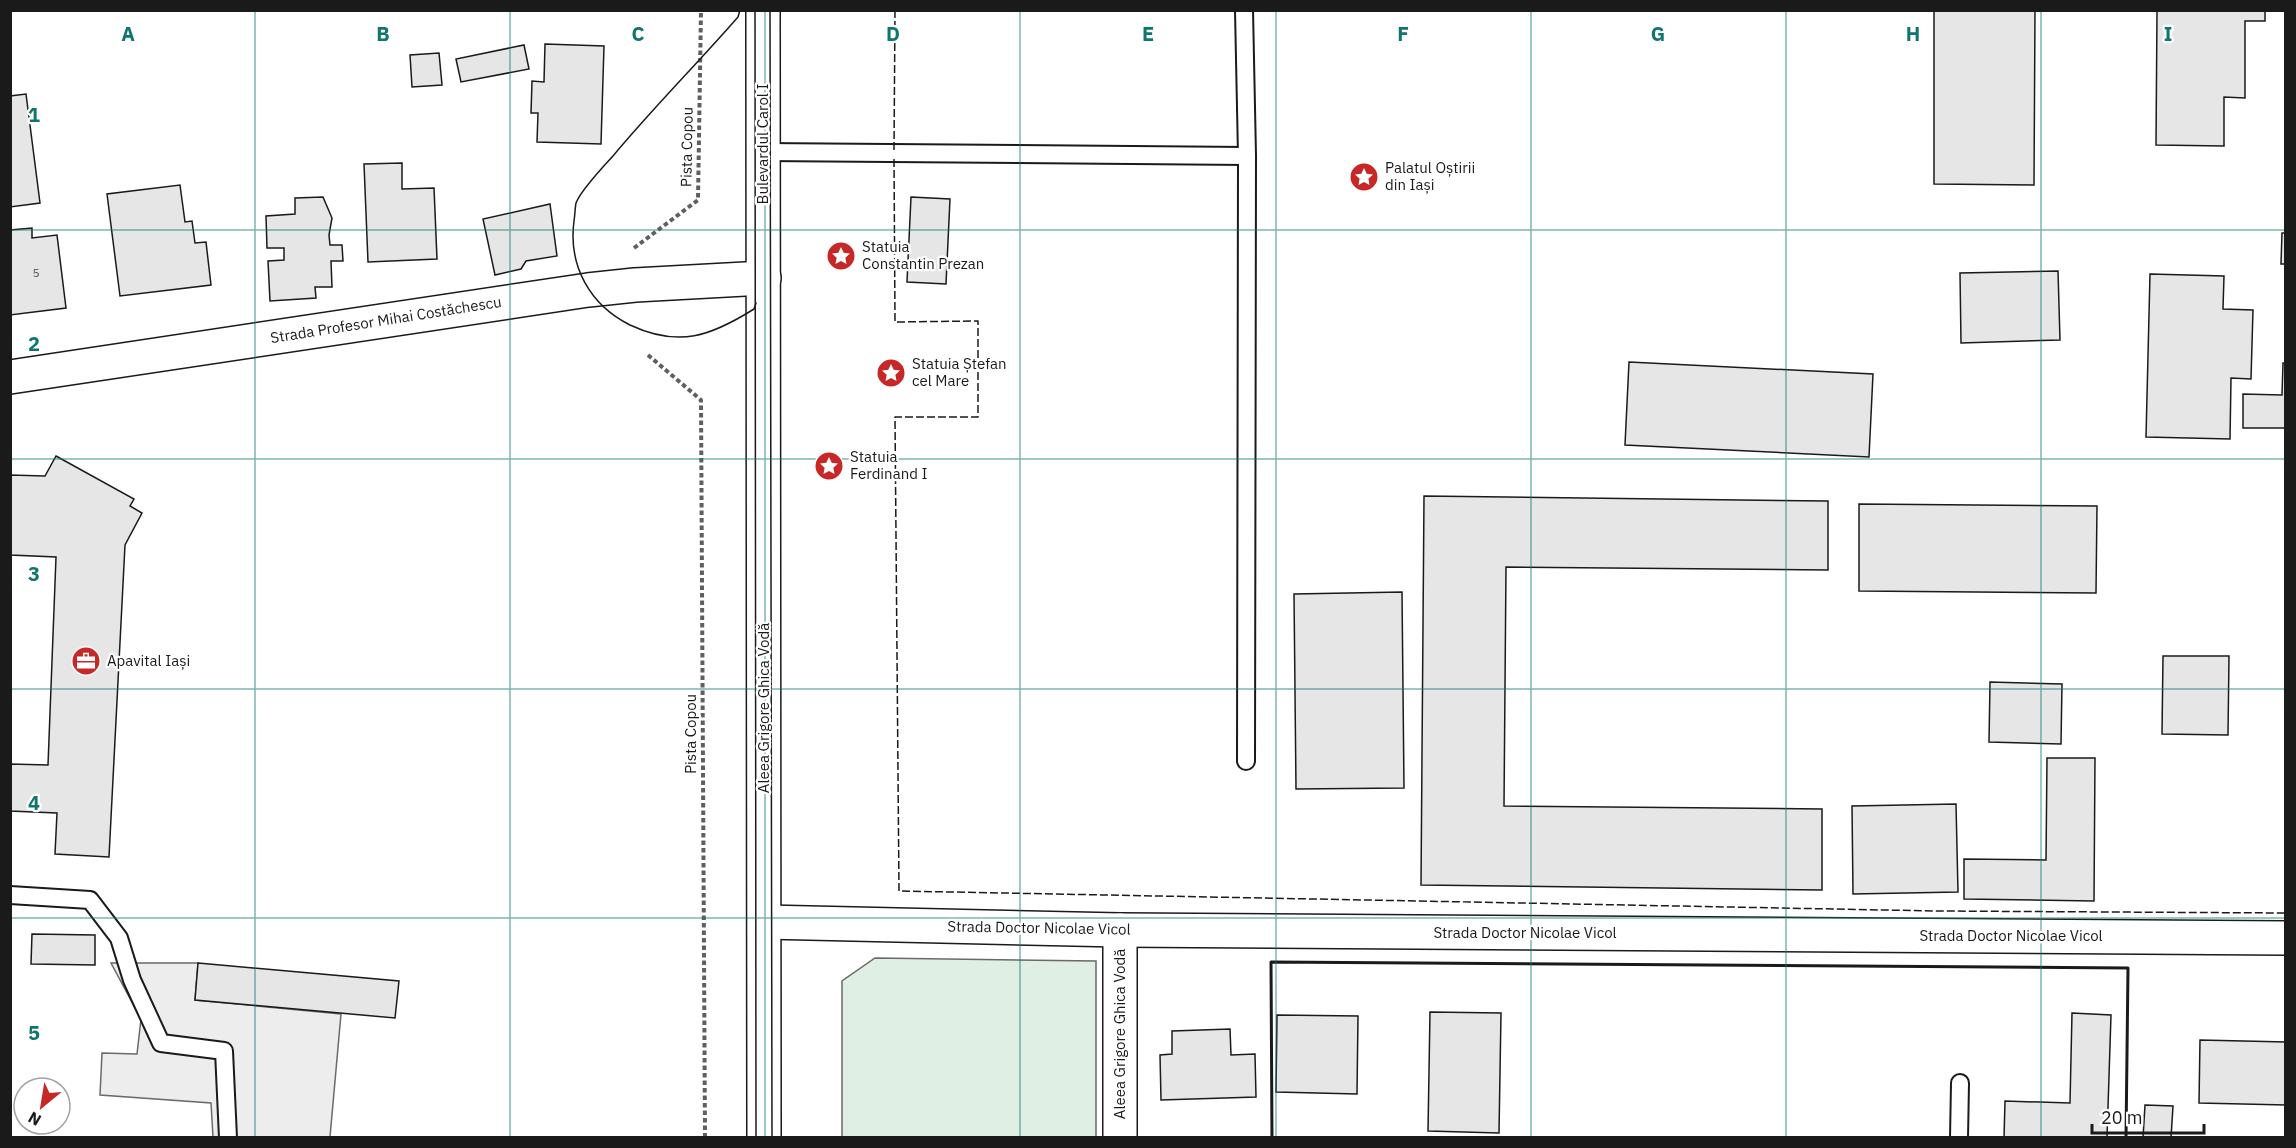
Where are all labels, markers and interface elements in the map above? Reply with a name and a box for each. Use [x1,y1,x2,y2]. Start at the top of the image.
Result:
text: A [121,20,135,47]
text: B [376,20,390,47]
text: C [631,20,645,47]
text: D [886,20,900,47]
text: E [1142,20,1154,47]
text: F [1397,20,1409,47]
text: G [1651,20,1665,47]
text: H [1906,20,1920,47]
text: I [2164,20,2172,47]
street label: Bulevardul Carol I [753,84,772,204]
text: 1 [28,101,40,128]
street label: Pista Copou [676,107,697,187]
place label: Palatul Oștirii din Iași [1385,158,1475,194]
place icon: Palatul Oștirii din Iași [1348,161,1380,193]
place label: Statuia Constantin Prezan [862,237,984,273]
place icon: Statuia Constantin Prezan [825,240,857,272]
house number: 5 [32,265,40,280]
street label: Strada Profesor Mihai Costăchescu [269,292,503,347]
text: 2 [28,330,40,357]
place label: Statuia Ștefan cel Mare [912,354,1007,390]
place icon: Statuia Ștefan cel Mare [875,357,907,389]
place label: Statuia Ferdinand I [850,447,927,483]
place icon: Statuia Ferdinand I [813,450,845,482]
text: 3 [28,560,40,587]
street label: Aleea Grigore Ghica Vodă [754,623,773,793]
office icon: Apavital Iași [70,645,102,677]
place label: Apavital Iași [107,651,190,670]
street label: Pista Copou [681,694,700,774]
text: 4 [28,789,40,816]
street label: Strada Doctor Nicolae Vicol [947,916,1131,939]
street label: Strada Doctor Nicolae Vicol [1433,923,1617,942]
street label: Strada Doctor Nicolae Vicol [1919,926,2103,945]
street label: Aleea Grigore Ghica Vodă [1110,949,1129,1119]
text: 5 [28,1019,40,1046]
north arrow [12,1076,72,1136]
scale bar [2092,1097,2204,1135]
text: 20 m [2101,1106,2143,1129]
text: N [24,1107,45,1131]

